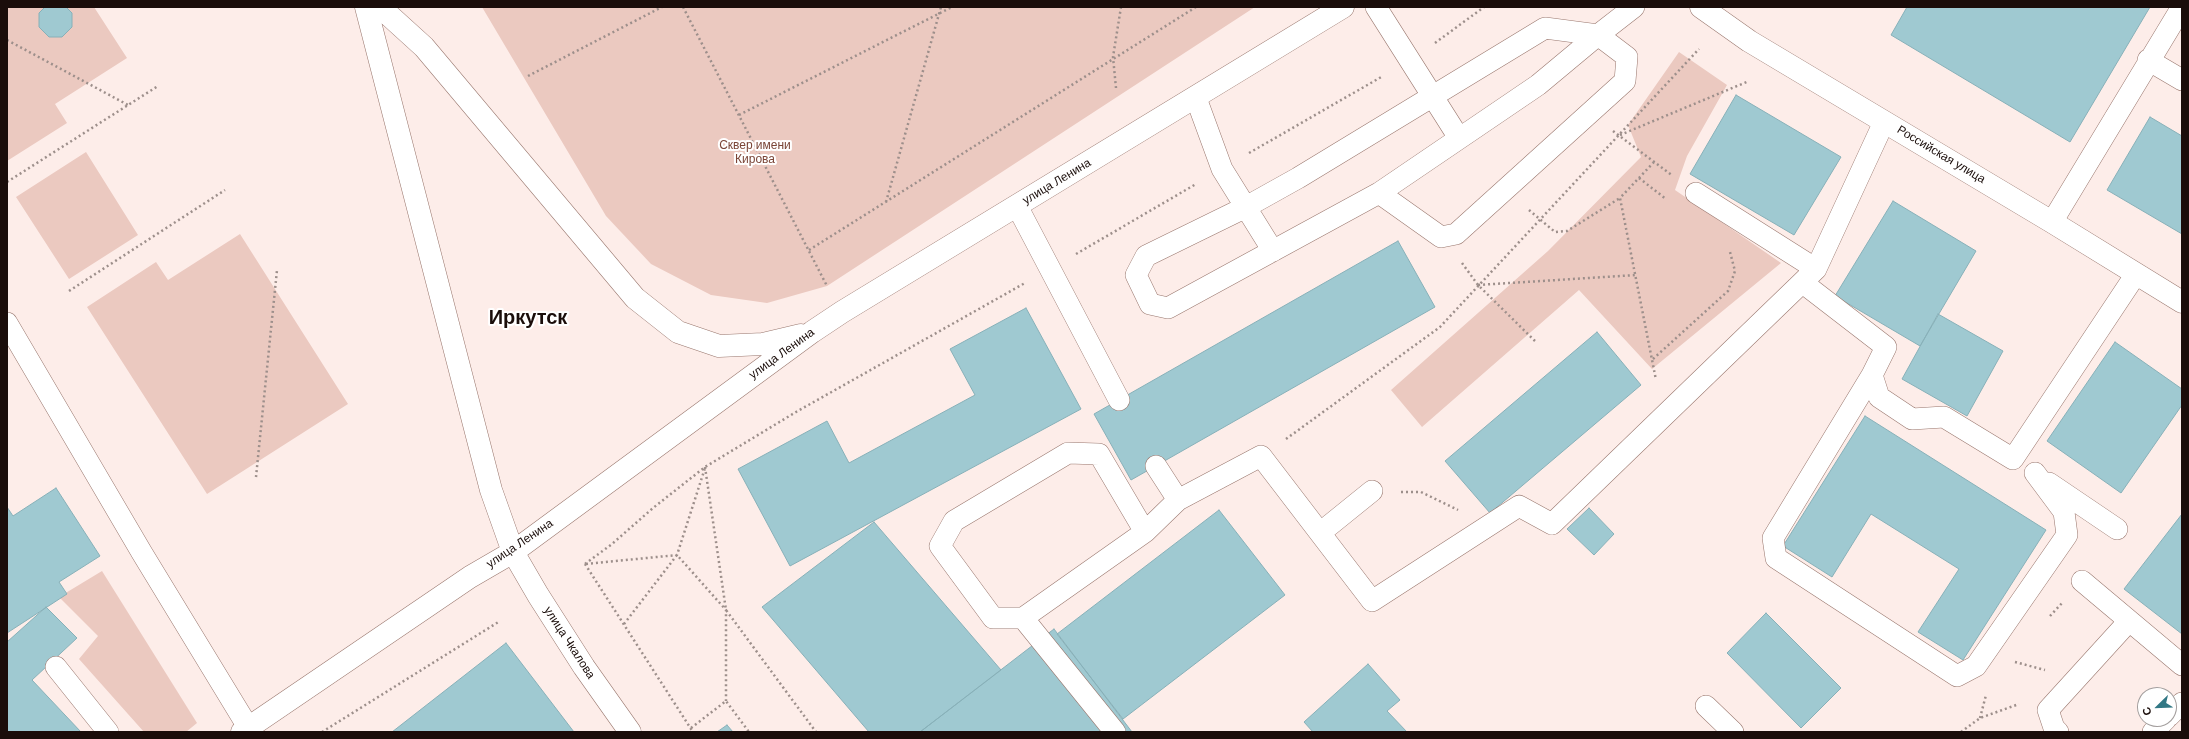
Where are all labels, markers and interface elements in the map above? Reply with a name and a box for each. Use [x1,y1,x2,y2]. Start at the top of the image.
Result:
street label: Российская улица [1894,123,1988,187]
park label: Сквер имени Кирова [719,139,791,167]
street label: улица Ленина [1020,156,1094,208]
district label: Иркутск [489,307,567,331]
street label: улица Ленина [746,325,818,383]
street label: улица Ленина [484,516,556,572]
street label: улица Чкалова [540,604,598,682]
north arrow [2137,687,2177,727]
text: С [2139,705,2155,718]

